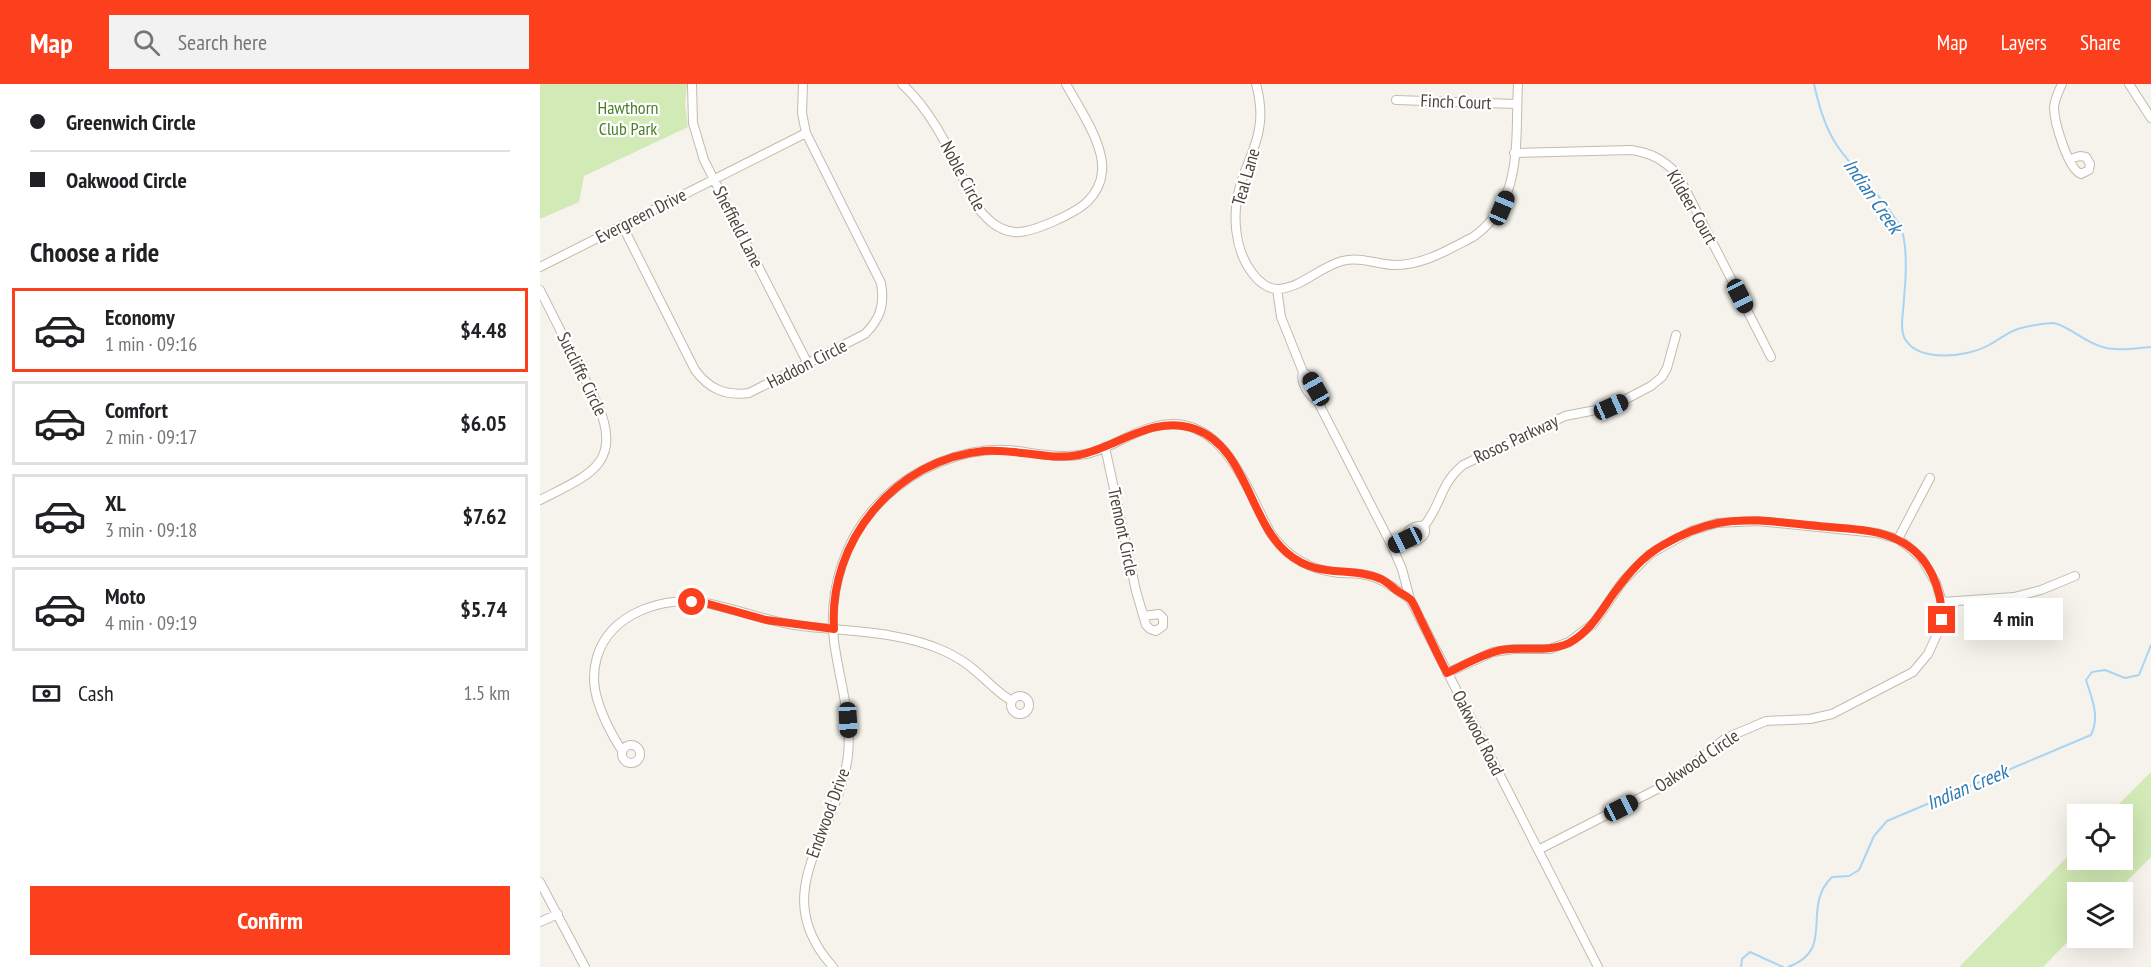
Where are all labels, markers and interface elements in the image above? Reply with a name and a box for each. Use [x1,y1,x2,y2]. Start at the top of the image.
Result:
search box [109,15,529,69]
text: Map [30,24,73,61]
icon: search [130,26,163,59]
text: Search here [178,28,267,56]
text: Map [1937,29,1968,56]
text: Layers [2001,29,2047,56]
text: Share [2080,29,2121,56]
street label: Finch Court [1420,89,1492,114]
park label: Hawthorn Club Park [598,96,658,140]
text: Greenwich Circle [66,108,196,136]
street label: Noble Circle [935,137,991,215]
street label: Teal Lane [1226,146,1265,208]
water label: Indian Creek [1838,153,1910,240]
text: Oakwood Circle [66,166,187,194]
street label: Kildeer Court [1662,166,1723,248]
street label: Sheffield Lane [708,182,769,271]
street label: Evergreen Drive [591,183,690,248]
car [1487,188,1517,228]
text: Choose a ride [30,235,159,269]
car [1724,276,1756,316]
icon: car [33,303,87,357]
text: Economy [105,303,175,331]
text: $4.48 [460,316,507,344]
street label: Sutcliffe Circle [552,328,613,419]
text: 1 min · 09:16 [105,331,197,357]
street label: Haddon Circle [763,334,851,394]
car [1299,369,1333,409]
car [1591,391,1631,423]
icon: car [33,396,87,450]
text: Comfort [105,396,168,424]
text: $6.05 [460,409,507,437]
street label: Rosos Parkway [1470,409,1562,468]
text: 2 min · 09:17 [105,424,197,450]
street label: Tremont Circle [1103,485,1144,578]
icon: car [33,489,87,543]
text: XL [105,489,126,517]
text: $7.62 [462,502,507,530]
text: 3 min · 09:18 [105,517,197,543]
car [1385,524,1425,556]
icon: car [33,582,87,636]
text: Moto [105,582,146,610]
route start [678,588,705,615]
text: $5.74 [460,595,507,623]
callout: 4 min [1963,599,2062,641]
route end [1928,606,1955,633]
text: 4 min [1993,606,2034,632]
text: 4 min · 09:19 [105,610,197,636]
icon: cash [30,677,63,710]
text: Cash [78,679,114,707]
text: 1.5 km [463,680,510,706]
street label: Oakwood Road [1447,686,1510,779]
car [838,702,858,738]
street label: Oakwood Circle [1650,724,1743,797]
water label: Indian Creek [1922,757,2014,816]
street label: Endwood Drive [801,765,854,861]
car [1601,792,1641,824]
map controls [2067,804,2133,948]
button: locate [2067,804,2133,870]
button: layers [2067,882,2133,948]
button: Confirm [30,886,510,955]

